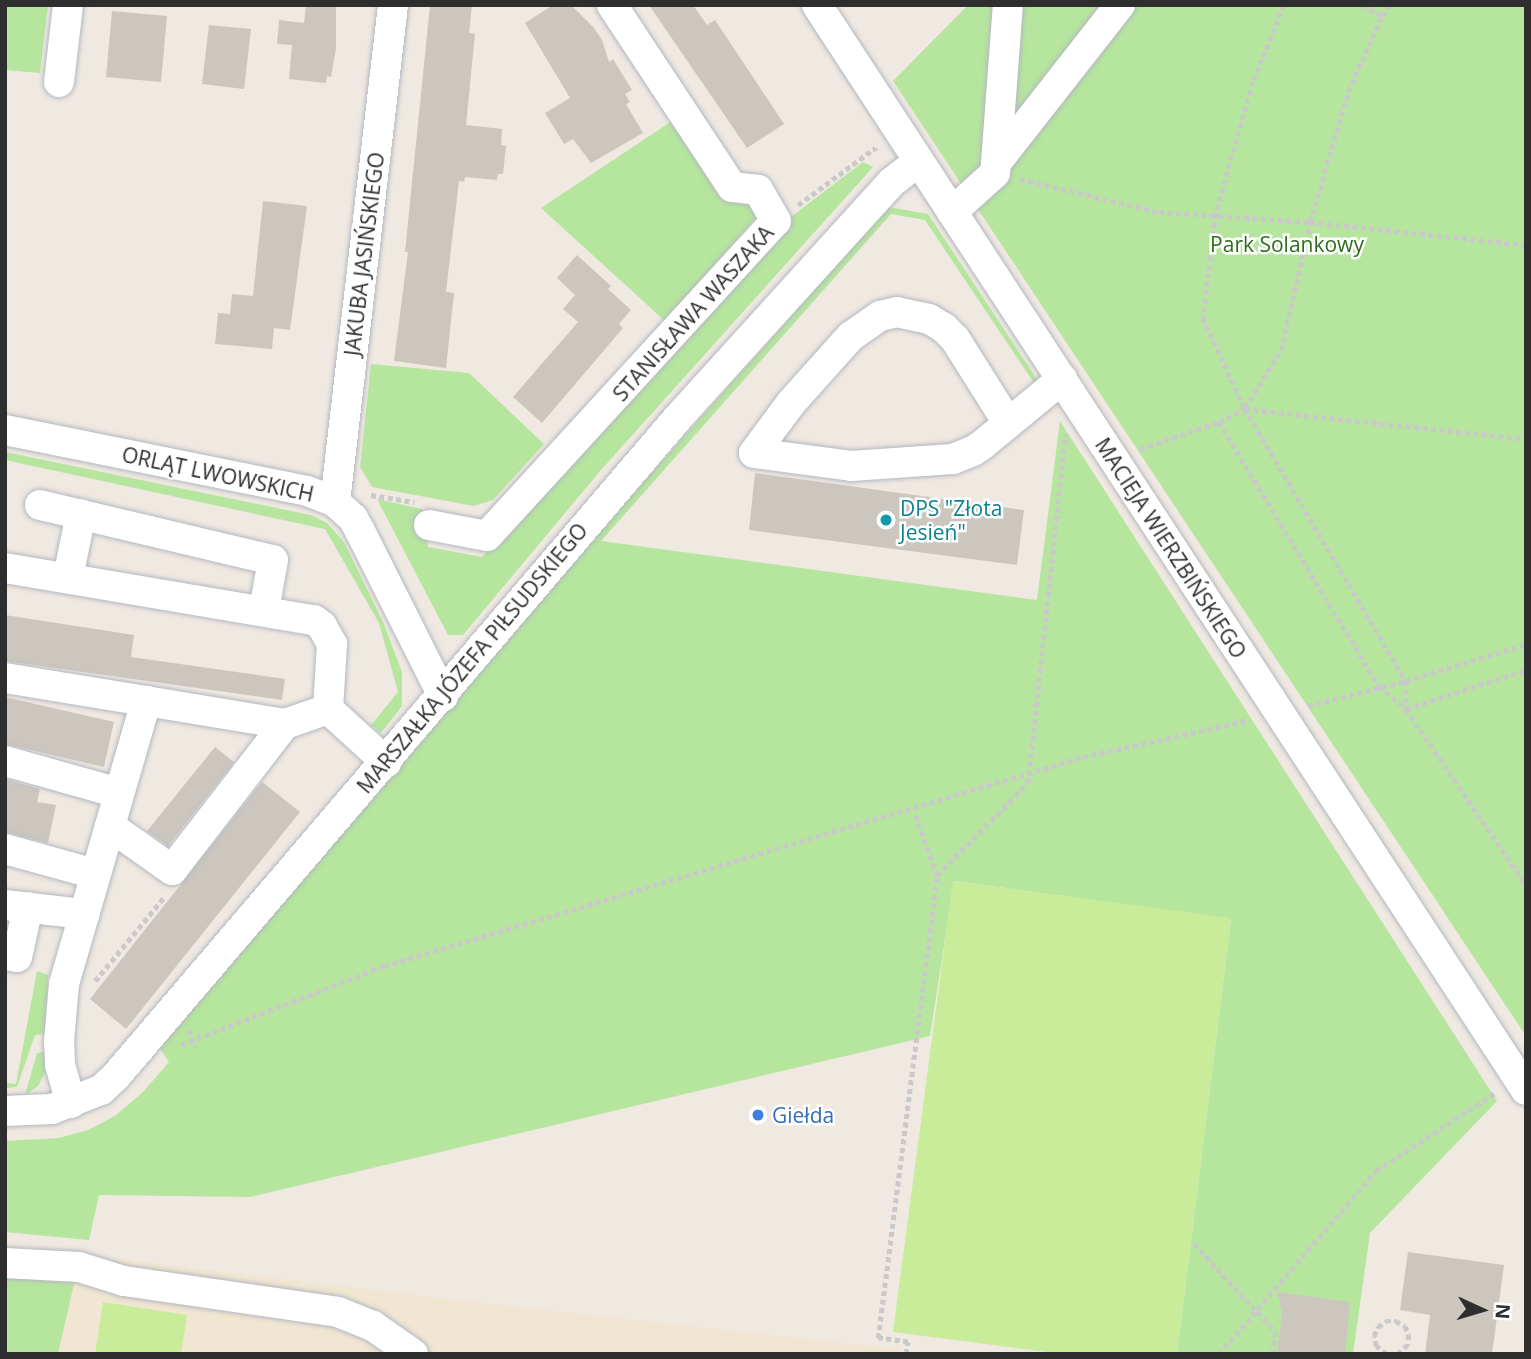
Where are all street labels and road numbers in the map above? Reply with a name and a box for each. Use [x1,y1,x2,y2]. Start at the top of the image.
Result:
street label: JAKUBA JASIŃSKIEGO [339,151,389,357]
street label: STANISŁAWA WASZAKA [608,220,778,406]
street label: MACIEJA WIERZBIŃSKIEGO [1090,433,1252,663]
street label: ORLĄT LWOWSKICH [120,441,316,507]
street label: MARSZAŁKA JÓZEFA PIŁSUDSKIEGO [352,518,592,798]

